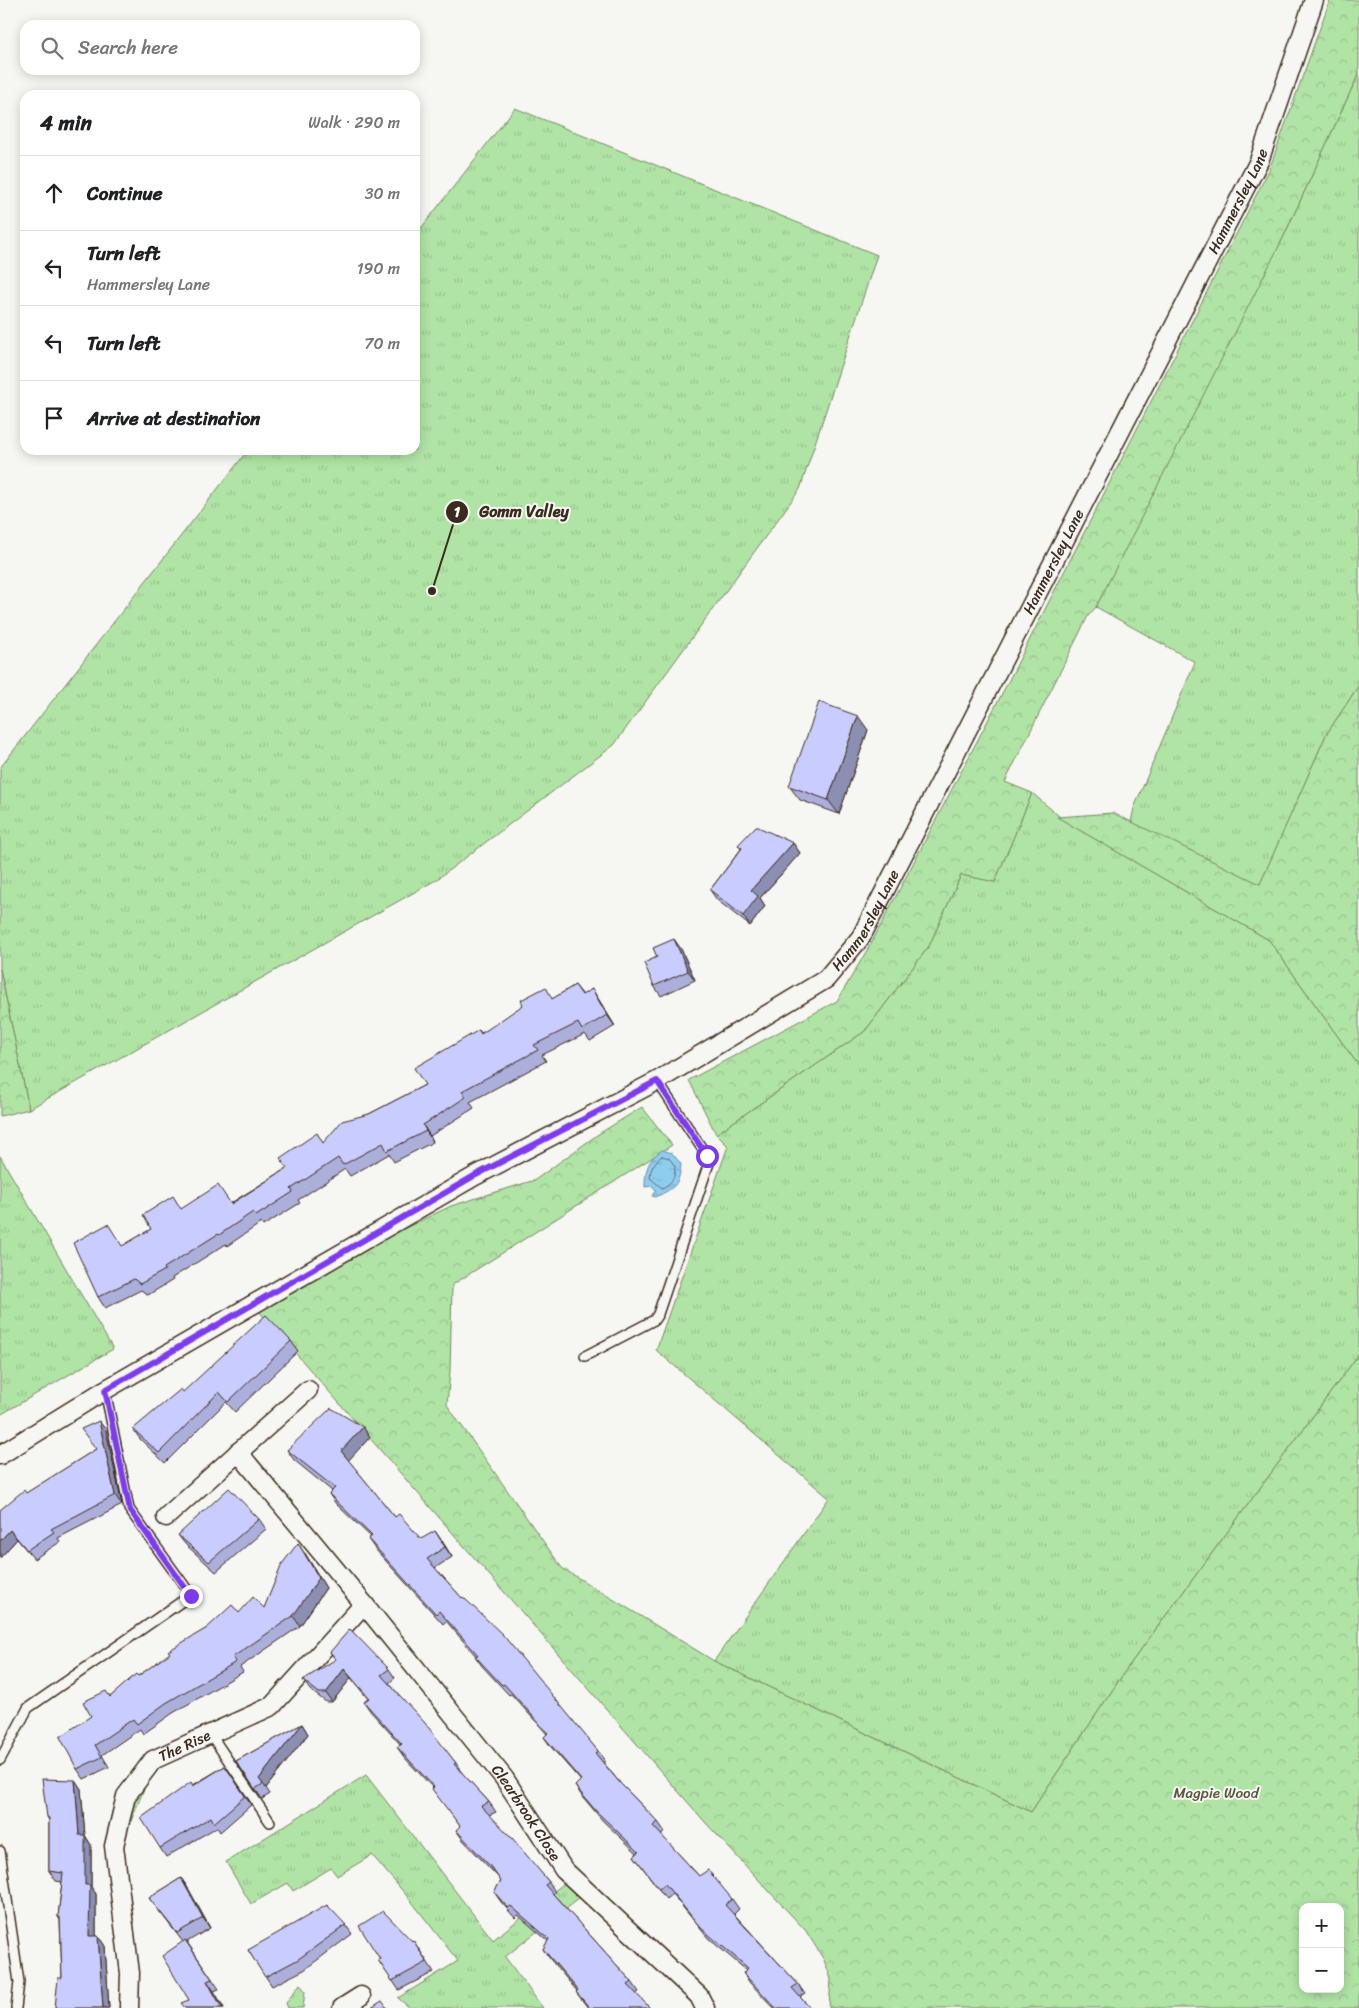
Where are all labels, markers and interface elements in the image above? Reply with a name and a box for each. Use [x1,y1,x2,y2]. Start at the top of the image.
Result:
search box [20,20,420,75]
text: Search here [78,31,178,64]
icon: search [38,34,66,62]
text: 4 min [40,104,92,142]
text: Walk · 290 m [308,108,400,137]
street label: Hammersley Lane [1200,145,1275,259]
text: Continue [87,177,163,210]
icon: ahead [40,179,68,207]
text: 30 m [365,179,400,208]
text: Turn left [87,237,160,270]
icon: left [40,254,68,282]
text: 190 m [357,254,400,283]
text: Hammersley Lane [87,270,210,299]
text: Turn left [87,327,160,360]
icon: left [40,329,68,357]
text: 70 m [364,329,400,358]
text: Arrive at destination [87,402,260,435]
icon: arrive [40,404,68,432]
callout: Gomm Valley [445,496,579,527]
text: Gomm Valley [478,497,569,526]
text: 1 [454,499,461,525]
street label: Hammersley Lane [1016,504,1091,619]
street label: Hammersley Lane [825,865,907,977]
route start [696,1145,719,1168]
route end [180,1585,203,1608]
street label: The Rise [154,1722,215,1769]
street label: Clearbrook Close [485,1759,568,1866]
park label: Magpie Wood [1173,1780,1260,1806]
map controls [1299,1903,1344,1993]
button: + [1299,1903,1344,1948]
button: − [1299,1948,1344,1993]

